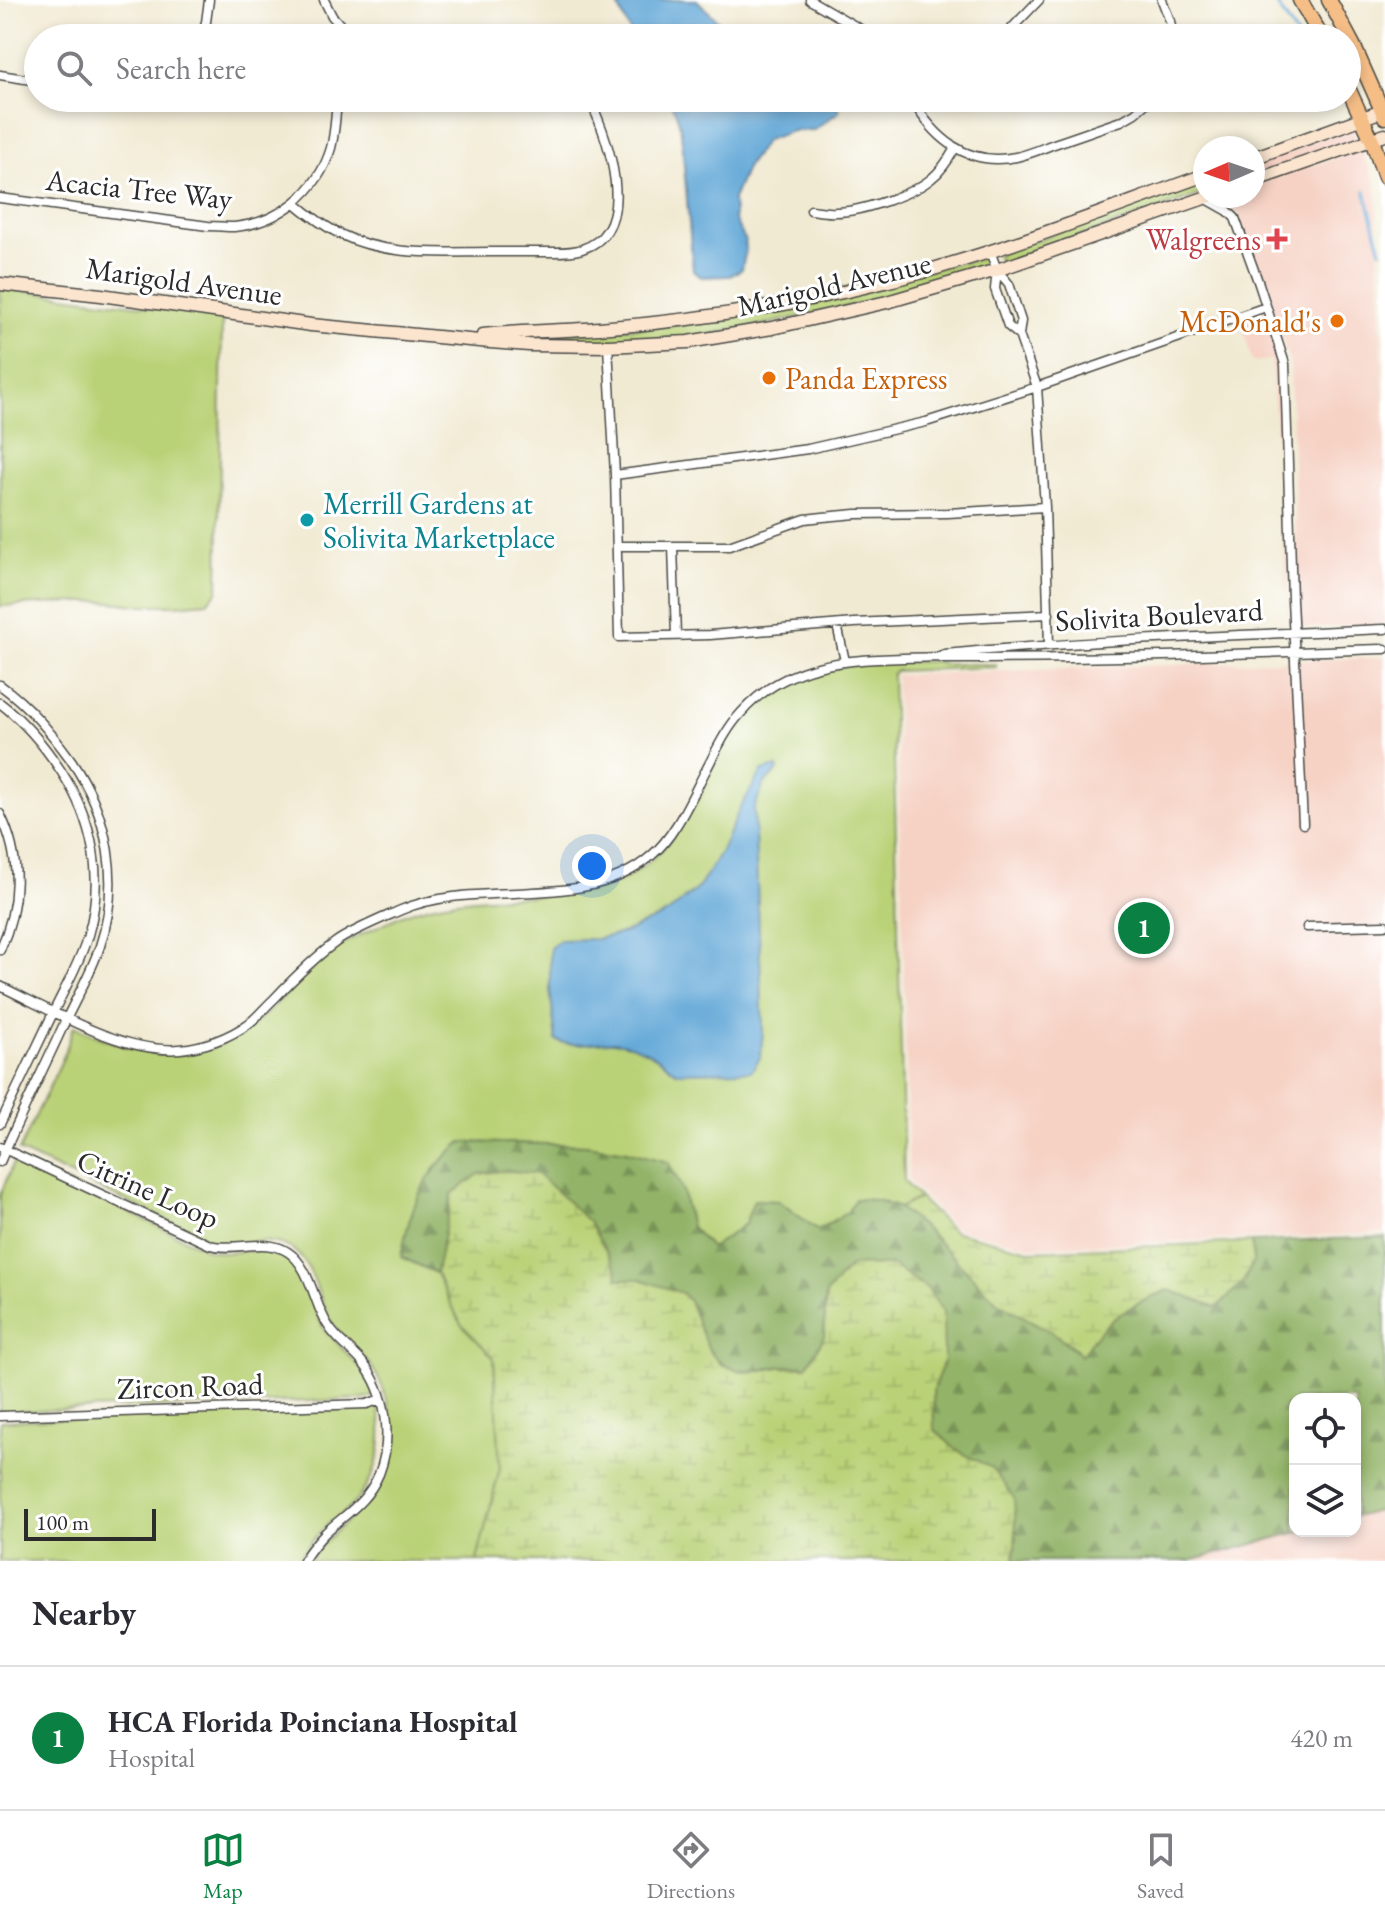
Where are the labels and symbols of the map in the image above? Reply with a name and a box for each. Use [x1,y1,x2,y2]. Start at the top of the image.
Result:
north arrow [1193,136,1265,208]
street label: Acacia Tree Way [43,160,235,218]
place label: Walgreens [1146,220,1261,259]
marker: Walgreens [1268,230,1286,248]
street label: Marigold Avenue [733,243,935,325]
street label: Marigold Avenue [83,248,285,314]
place label: McDonald's [1179,302,1321,341]
marker: McDonald's [1328,312,1346,330]
place label: Panda Express [785,359,948,398]
marker: Panda Express [760,369,778,387]
place label: Merrill Gardens at Solivita Marketplace [323,484,555,557]
marker: Merrill Gardens at Solivita Marketplace [298,511,316,529]
street label: Solivita Boulevard [1054,590,1265,640]
your location [572,846,612,886]
pin: 1 [1118,898,1170,958]
street label: Citrine Loop [71,1140,225,1238]
street label: Zircon Road [116,1364,265,1408]
scale bar [24,1505,156,1541]

